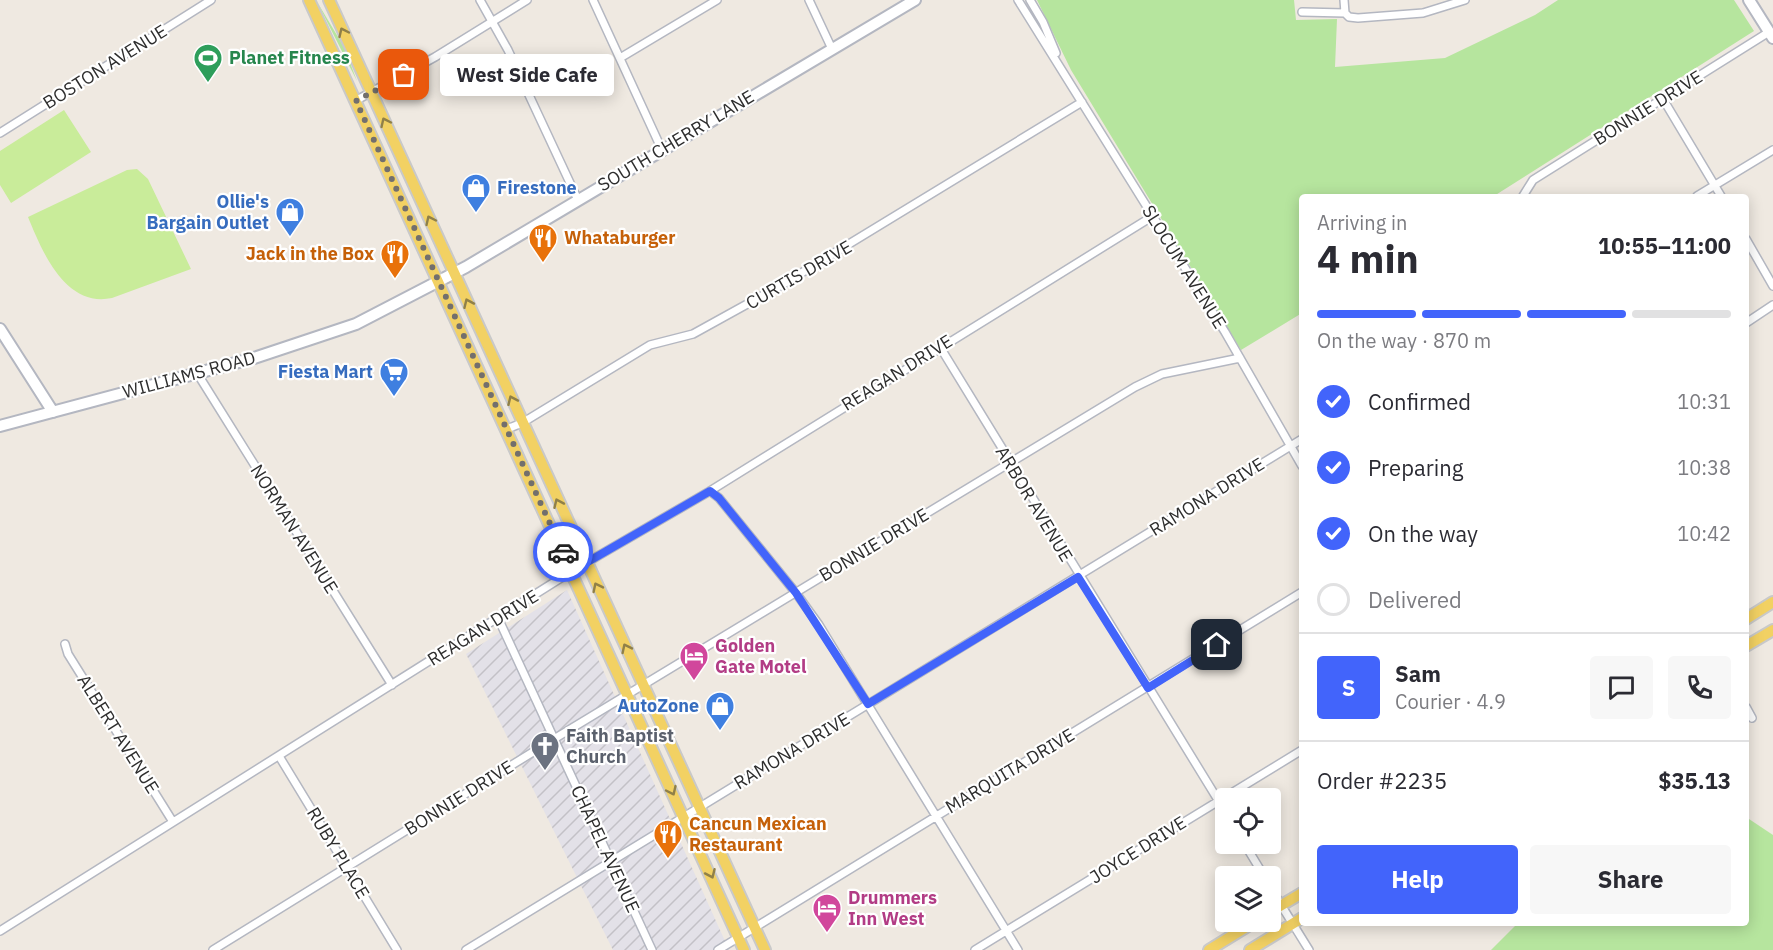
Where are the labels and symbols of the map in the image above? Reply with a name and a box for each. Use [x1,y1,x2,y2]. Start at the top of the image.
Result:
street label: BOSTON AVENUE [38,19,171,114]
one-way arrow [339,28,351,39]
sports icon: Planet Fitness [192,42,224,84]
place label: Planet Fitness [229,46,350,69]
pin [378,49,429,100]
callout: West Side Cafe [440,54,614,96]
street label: BONNIE DRIVE [1589,65,1706,150]
street label: SOUTH CHERRY LANE [593,85,758,196]
one-way arrow [380,118,392,129]
shop icon: Firestone [460,172,492,214]
place label: Firestone [497,176,577,199]
place label: Ollie's Bargain Outlet [147,190,269,234]
shop icon: Ollie's Bargain Outlet [274,196,306,238]
street label: SLOCUM AVENUE [1137,201,1232,333]
one-way arrow [425,216,437,227]
restaurant icon: Whataburger [527,222,559,264]
place label: Whataburger [564,226,675,249]
street label: CURTIS DRIVE [742,235,856,314]
restaurant icon: Jack in the Box [379,238,411,280]
place label: Jack in the Box [246,242,374,265]
one-way arrow [463,298,475,309]
street label: REAGAN DRIVE [837,329,956,416]
street label: WILLIAMS ROAD [120,346,258,403]
supermarket icon: Fiesta Mart [378,356,410,398]
place label: Fiesta Mart [278,360,373,383]
one-way arrow [507,396,519,407]
street label: ARBOR AVENUE [991,442,1078,566]
street label: RAMONA DRIVE [1145,452,1268,541]
street label: NORMAN AVENUE [246,460,343,598]
one-way arrow [554,498,566,509]
street label: BONNIE DRIVE [815,503,933,586]
courier [533,522,593,582]
one-way arrow [593,582,605,593]
street label: REAGAN DRIVE [423,584,542,671]
pin [1191,619,1242,670]
place label: Golden Gate Motel [715,634,807,678]
hotel icon: Golden Gate Motel [678,640,710,682]
one-way arrow [622,643,634,654]
street label: ALBERT AVENUE [73,670,164,798]
shop icon: AutoZone [704,690,736,732]
place label: AutoZone [617,694,699,717]
street label: RAMONA DRIVE [730,707,854,794]
street label: MARQUITA DRIVE [941,723,1079,818]
place label: Faith Baptist Church [566,724,674,768]
church icon: Faith Baptist Church [529,730,561,772]
street label: BONNIE DRIVE [400,755,517,840]
street label: CHAPEL AVENUE [566,781,645,916]
one-way arrow [665,784,677,795]
street label: RUBY PLACE [302,803,375,903]
street label: JOYCE DRIVE [1085,811,1190,888]
place label: Cancun Mexican Restaurant [689,812,827,856]
restaurant icon: Cancun Mexican Restaurant [652,818,684,860]
one-way arrow [703,868,715,879]
place label: Drummers Inn West [848,886,937,930]
hotel icon: Drummers Inn West [811,892,843,934]

